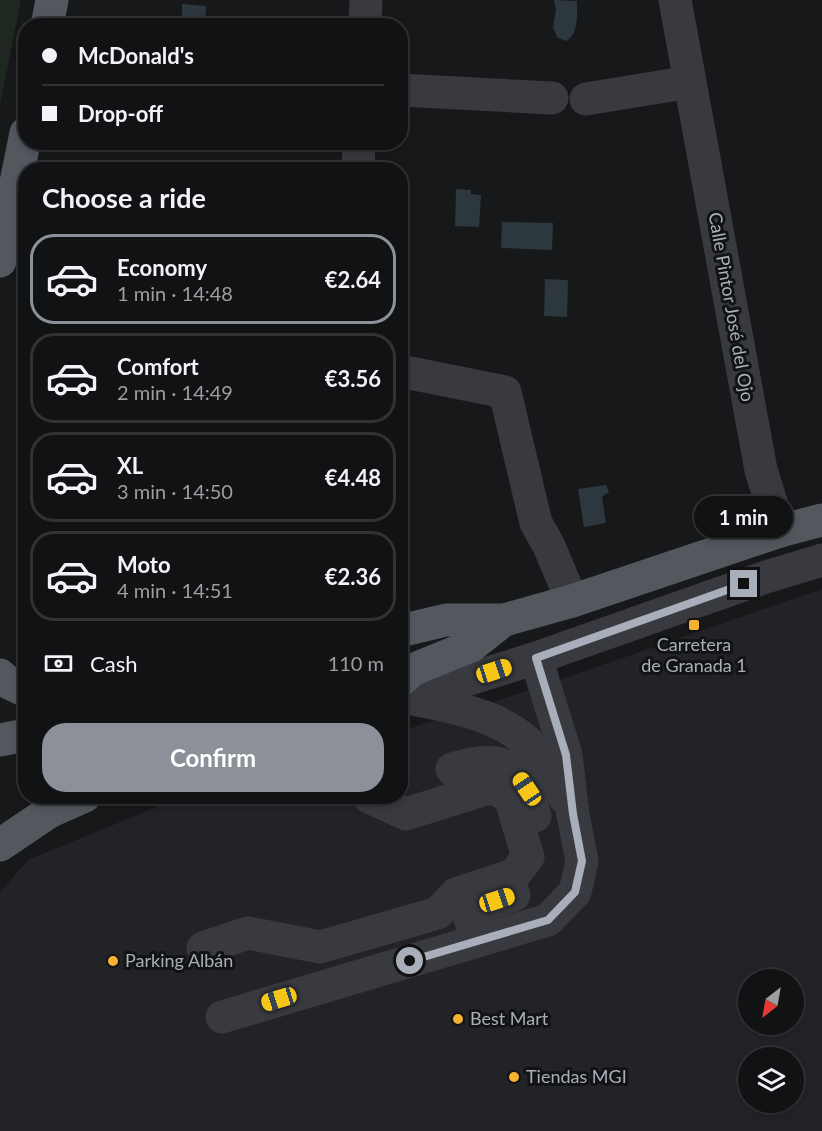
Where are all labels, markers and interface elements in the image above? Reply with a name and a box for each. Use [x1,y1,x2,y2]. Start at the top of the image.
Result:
text: McDonald's [78,42,194,69]
text: Drop-off [78,100,163,127]
text: Choose a ride [42,181,206,214]
street label: Calle Pintor José del Ojo [704,210,759,403]
icon: car [45,252,99,306]
text: Economy [117,254,207,281]
text: €2.64 [325,266,381,293]
text: 1 min · 14:48 [117,281,233,305]
icon: car [45,351,99,405]
text: Comfort [117,353,199,380]
text: €3.56 [325,365,381,392]
text: 2 min · 14:49 [117,380,233,404]
icon: car [45,450,99,504]
text: XL [117,452,143,479]
text: €4.48 [325,464,381,491]
text: 3 min · 14:50 [117,479,233,503]
callout: 1 min [694,497,794,539]
text: 1 min [719,505,768,529]
icon: car [45,549,99,603]
text: Moto [117,551,171,578]
text: €2.36 [325,563,381,590]
route end [730,570,757,597]
text: 4 min · 14:51 [117,578,233,602]
marker: Carretera de Granada 1 [687,618,701,632]
place label: Carretera de Granada 1 [641,633,747,676]
icon: cash [42,647,75,680]
text: Cash [90,650,137,677]
text: 110 m [328,651,384,675]
car [474,657,514,685]
button: Confirm [42,723,384,792]
car [509,769,545,809]
car [477,886,517,914]
route start [396,947,423,974]
place label: Parking Albán [125,949,233,971]
marker: Parking Albán [106,954,120,968]
north arrow [738,969,804,1035]
map controls [738,969,804,1113]
car [259,985,299,1013]
place label: Best Mart [470,1007,549,1029]
marker: Best Mart [451,1012,465,1026]
button: layers [738,1047,804,1113]
place label: Tiendas MGI [526,1065,627,1087]
marker: Tiendas MGI [507,1070,521,1084]

